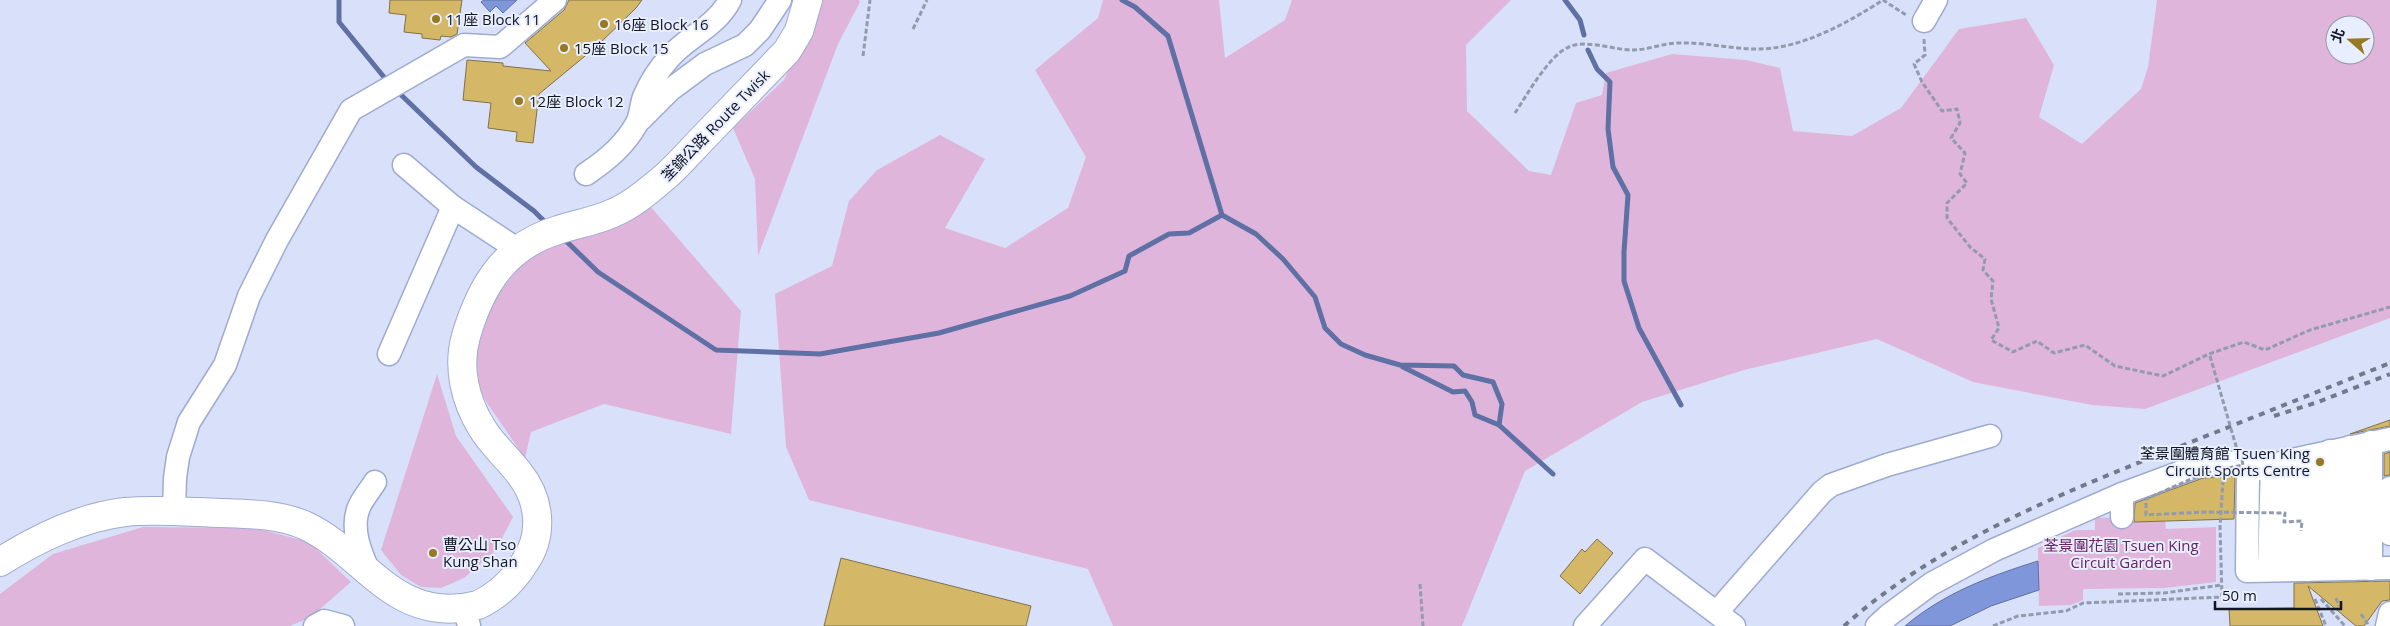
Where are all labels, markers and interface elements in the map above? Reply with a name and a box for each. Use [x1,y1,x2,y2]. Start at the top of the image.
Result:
place label: 11座 Block 11 [446,9,541,29]
marker: 11座 Block 11 [430,13,442,25]
place label: 16座 Block 16 [614,14,709,34]
north arrow [2325,15,2375,65]
marker: 16座 Block 16 [598,18,610,30]
text: 北 [2326,26,2349,45]
place label: 15座 Block 15 [574,38,669,58]
marker: 15座 Block 15 [558,42,570,54]
street label: 荃錦公路 Route Twisk [656,65,774,185]
place label: 12座 Block 12 [529,91,624,111]
marker: 12座 Block 12 [513,95,525,107]
place label: 荃景圍體育館 Tsuen King Circuit Sports Centre [2140,443,2310,480]
marker: 荃景圍體育館 Tsuen King Circuit Sports Centre [2314,456,2326,468]
place label: 曹公山 Tso Kung Shan [443,534,518,571]
park label: 荃景圍花園 Tsuen King Circuit Garden [2043,535,2199,572]
marker: 曹公山 Tso Kung Shan [427,547,439,559]
scale bar [2215,578,2341,610]
text: 50 m [2222,585,2257,605]

